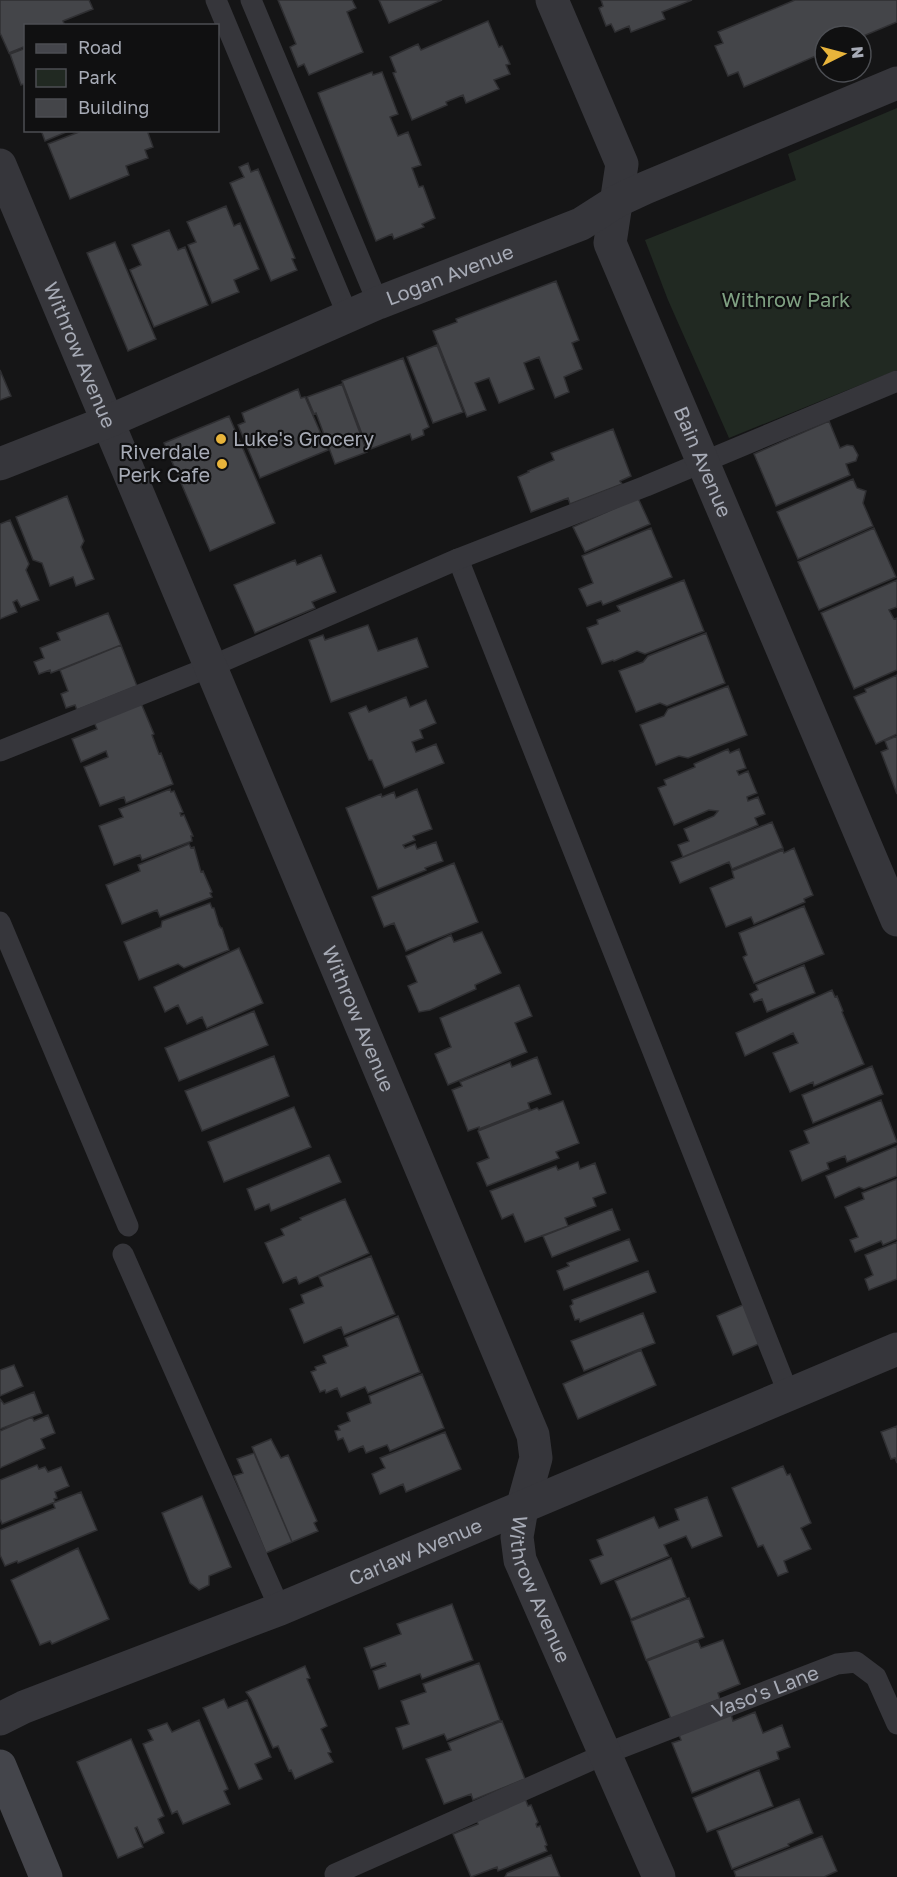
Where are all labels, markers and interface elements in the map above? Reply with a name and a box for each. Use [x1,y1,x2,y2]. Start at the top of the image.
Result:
legend [24,24,219,132]
north arrow [813,24,873,84]
text: Road [78,36,122,58]
text: N [847,45,868,60]
text: Park [78,66,117,88]
text: Building [78,96,149,118]
street label: Logan Avenue [382,238,517,310]
street label: Withrow Avenue [39,278,122,431]
park label: Withrow Park [722,287,850,311]
street label: Bain Avenue [670,402,738,521]
place label: Luke's Grocery [233,426,374,450]
marker: Luke's Grocery [214,432,228,446]
place label: Riverdale Perk Cafe [118,439,210,486]
marker: Riverdale Perk Cafe [215,457,229,471]
street label: Withrow Avenue [318,942,401,1095]
street label: Carlaw Avenue [345,1512,485,1590]
street label: Withrow Avenue [506,1514,576,1666]
street label: Vaso's Lane [708,1659,822,1722]

